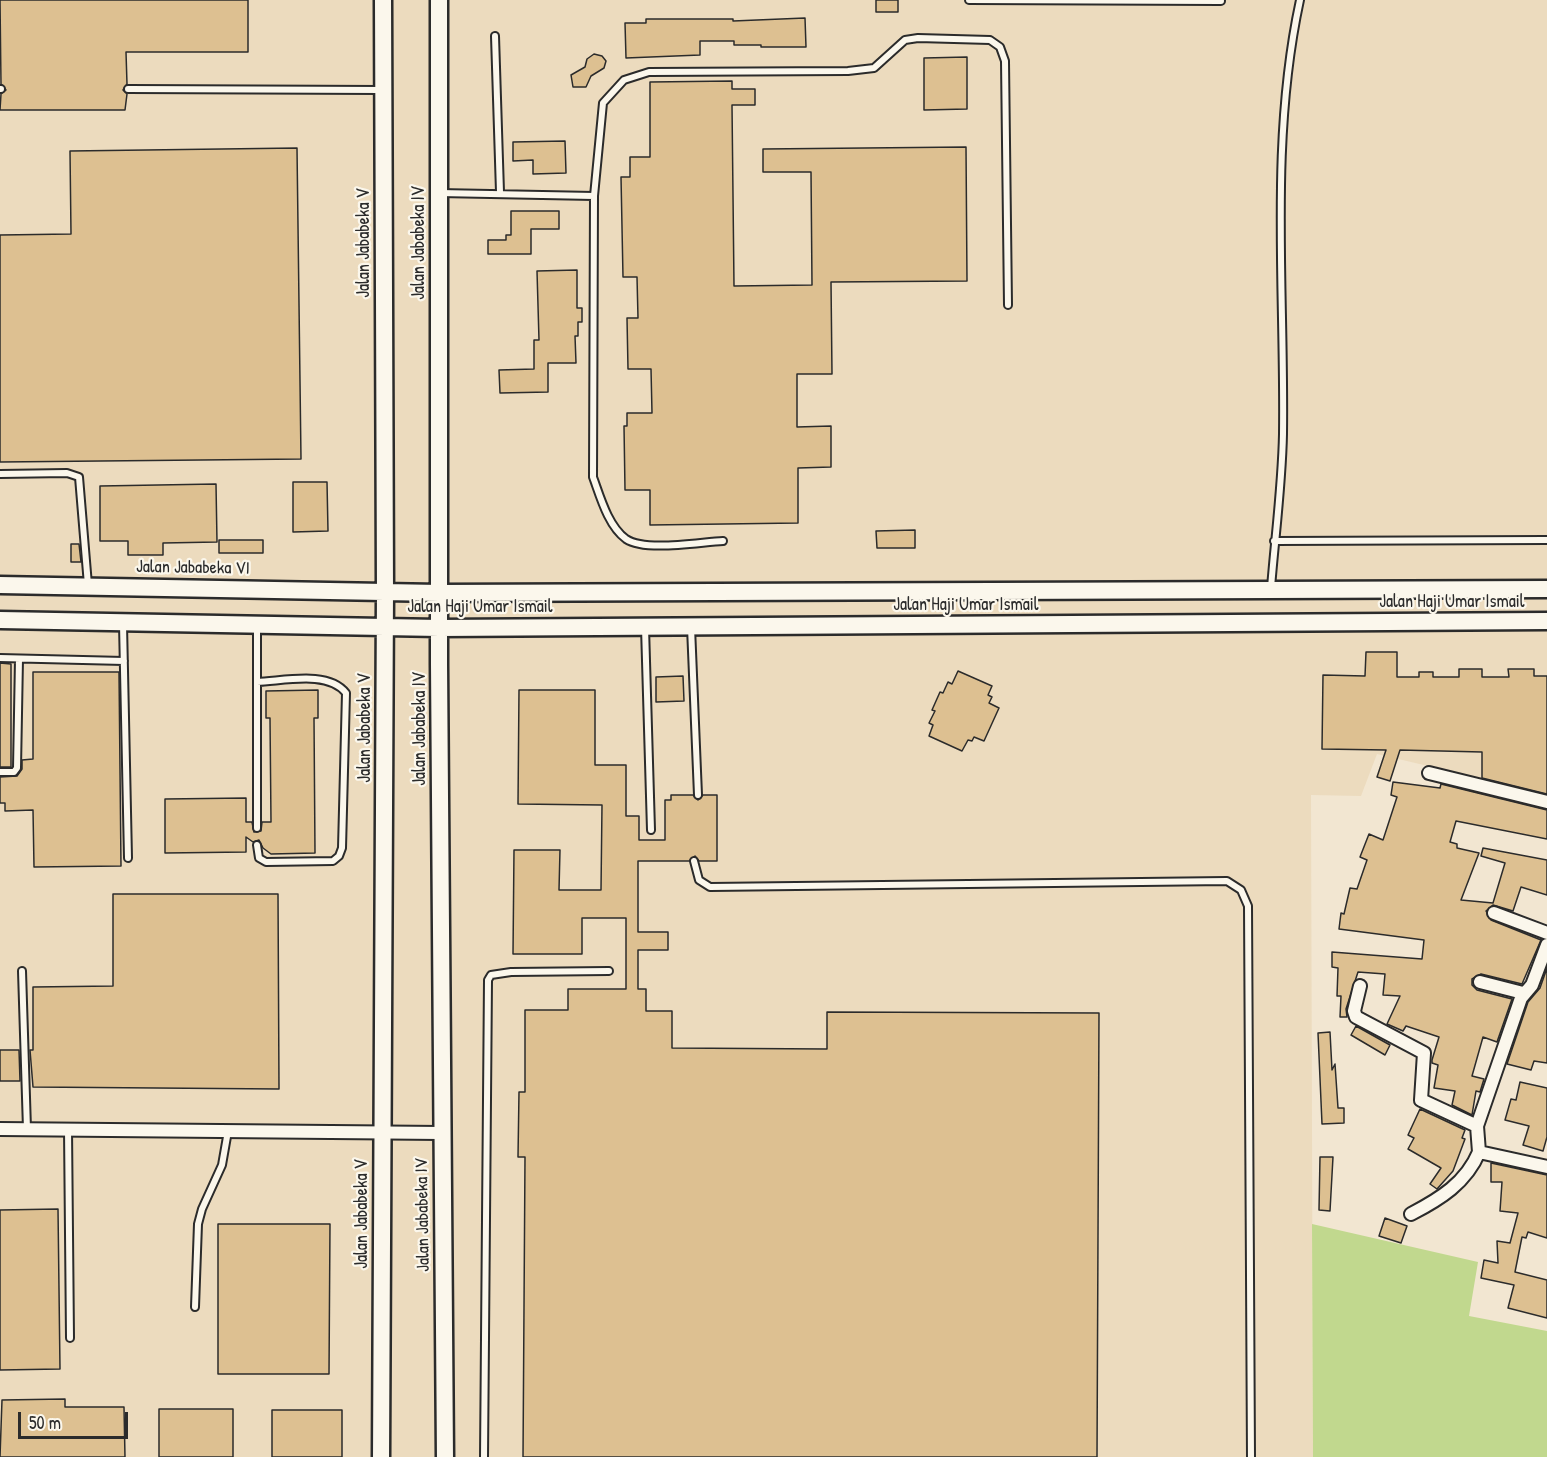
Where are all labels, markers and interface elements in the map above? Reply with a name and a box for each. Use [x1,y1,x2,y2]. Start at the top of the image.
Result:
street label: Jalan Jababeka IV [408,186,430,300]
street label: Jalan Jababeka V [353,188,375,298]
street label: Jalan Jababeka VI [136,556,250,580]
street label: Jalan Haji Umar Ismail [1379,591,1525,613]
street label: Jalan Haji Umar Ismail [893,594,1039,616]
street label: Jalan Haji Umar Ismail [407,596,553,618]
street label: Jalan Jababeka IV [409,672,431,786]
street label: Jalan Jababeka V [354,673,376,783]
street label: Jalan Jababeka IV [411,1158,435,1272]
street label: Jalan Jababeka V [351,1159,373,1269]
scale bar [21,1400,130,1438]
text: 50 m [29,1410,61,1435]

